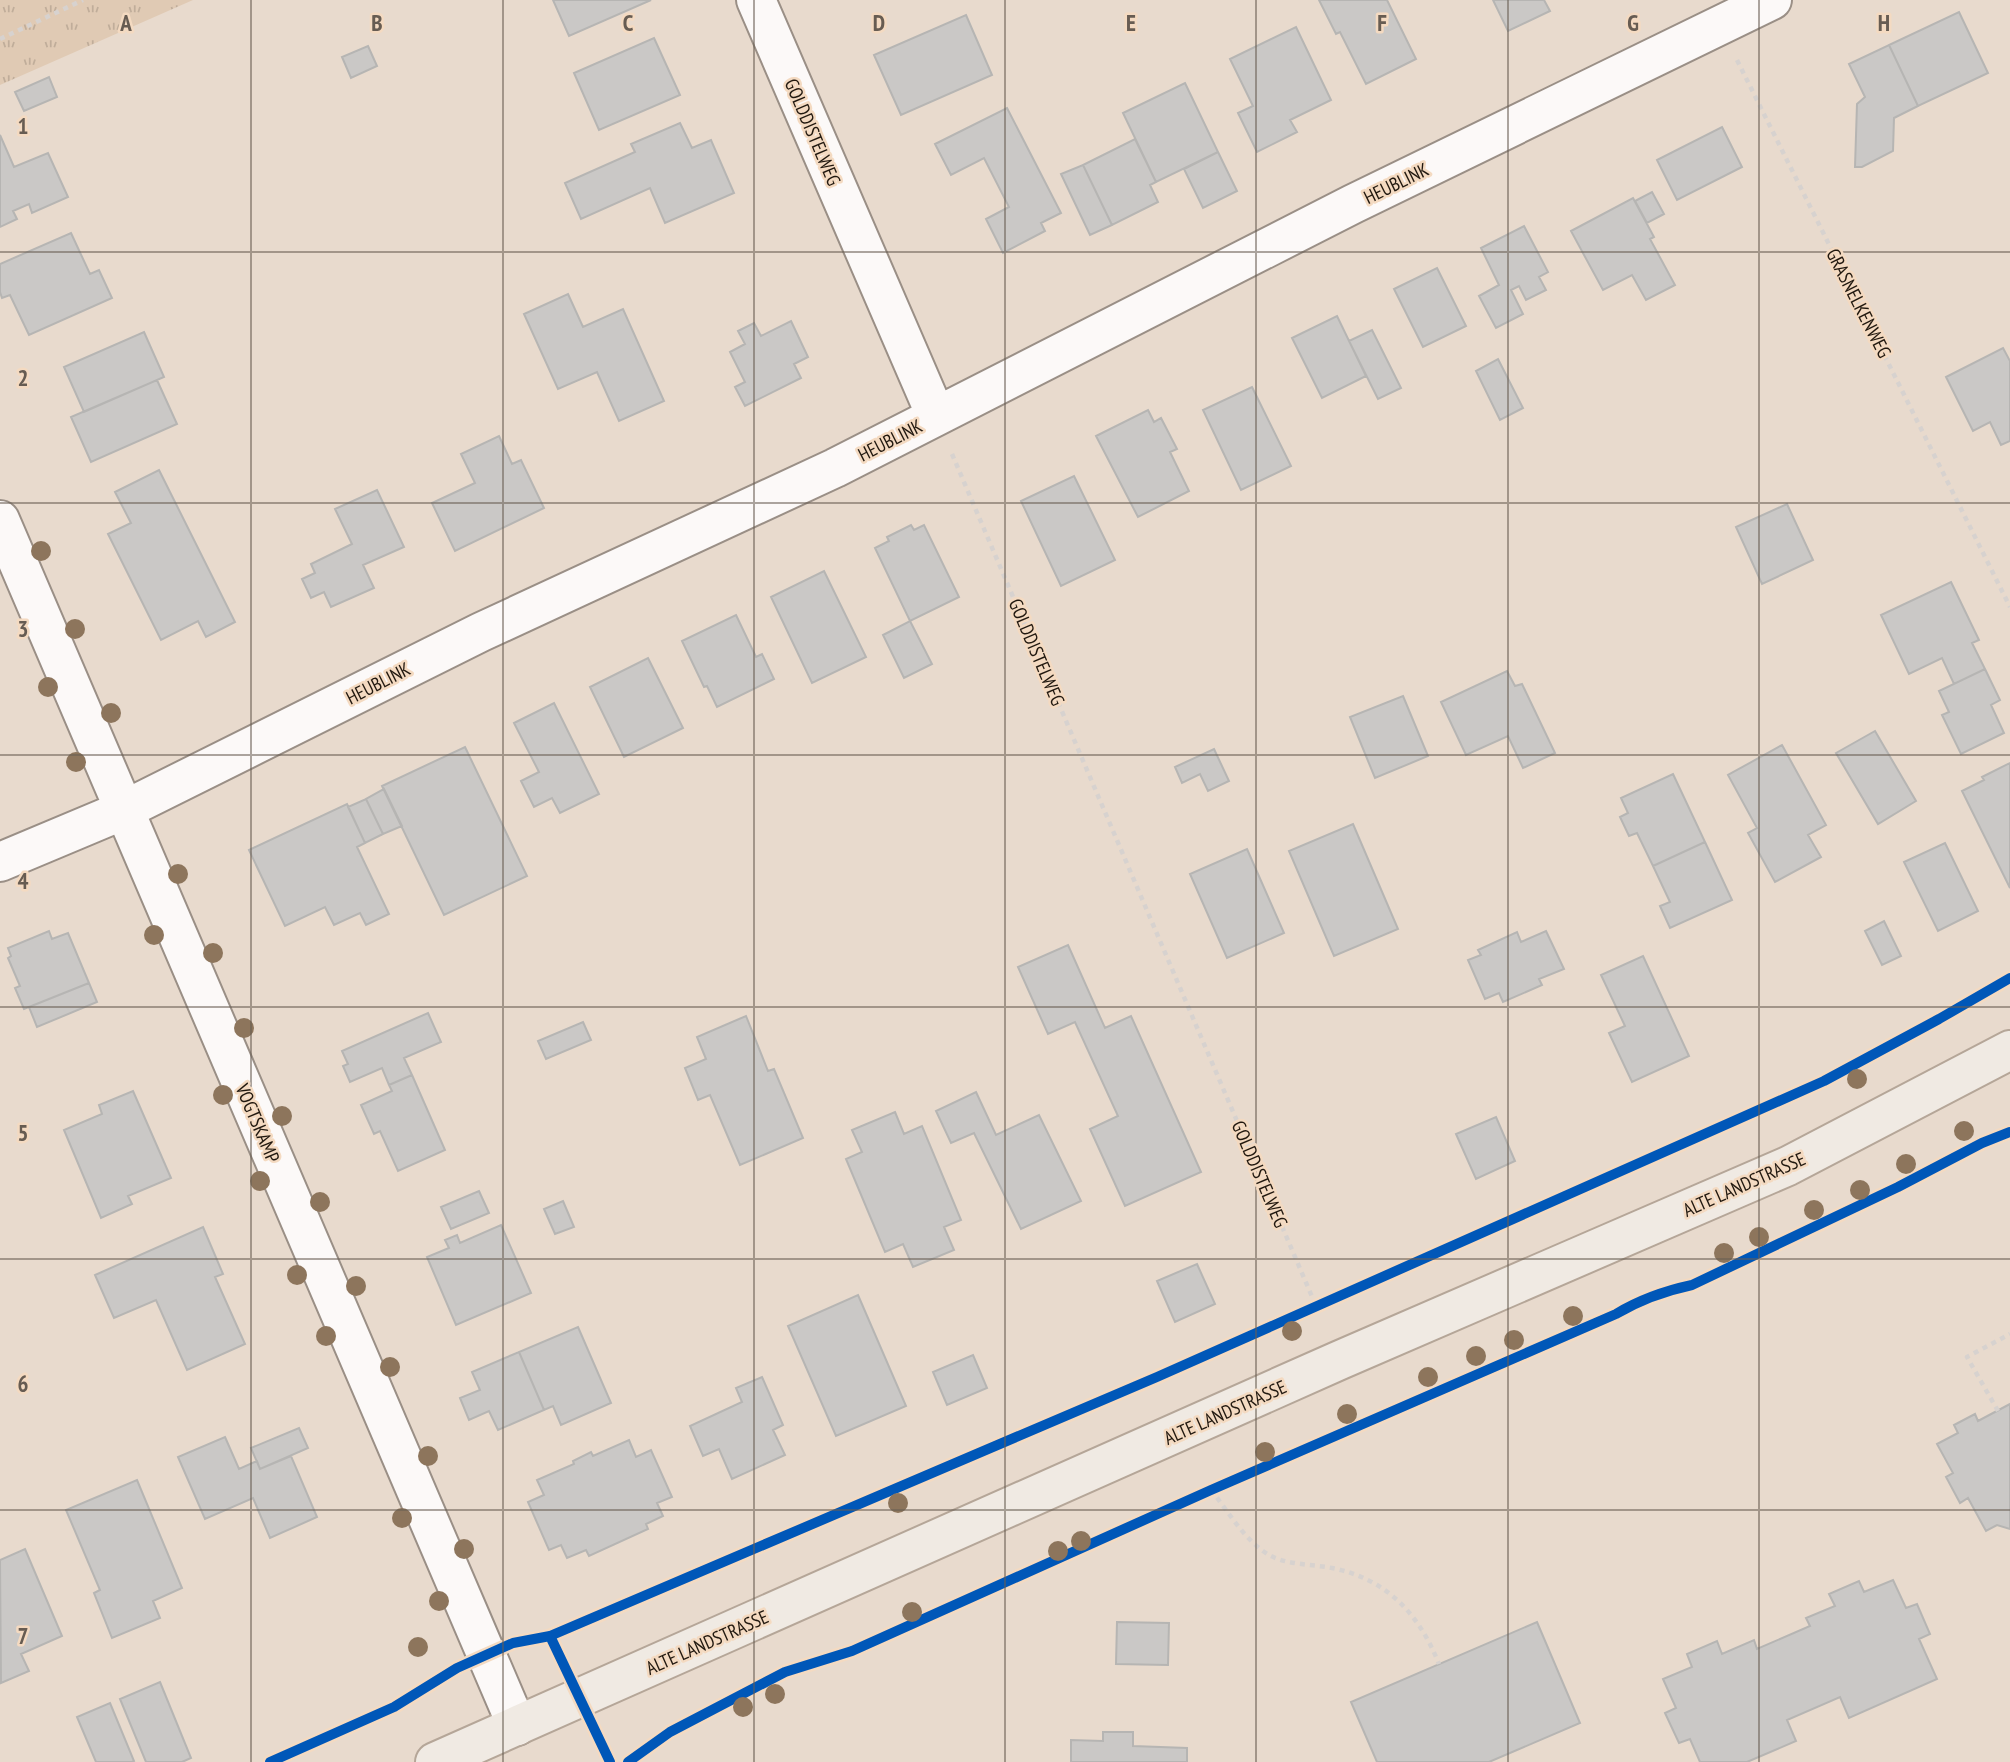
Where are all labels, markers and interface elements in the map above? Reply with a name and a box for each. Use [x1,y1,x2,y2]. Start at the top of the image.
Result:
text: A [119,8,132,37]
text: B [371,8,383,37]
text: C [623,8,634,37]
text: D [873,8,885,37]
text: E [1126,8,1136,37]
text: F [1377,8,1387,37]
text: G [1627,8,1639,37]
text: H [1878,8,1890,37]
street label: GOLDDISTELWEG [780,75,846,189]
text: 1 [18,111,29,140]
street label: HEUBLINK [1360,157,1432,209]
street label: GRASNELKENWEG [1821,244,1897,362]
text: 2 [18,363,29,392]
street label: HEUBLINK [854,414,926,466]
street label: GOLDDISTELWEG [1004,595,1070,709]
text: 3 [18,614,29,643]
street label: HEUBLINK [342,657,414,709]
text: 4 [18,866,29,895]
street label: VOGTSKAMP [230,1079,285,1166]
street label: GOLDDISTELWEG [1227,1117,1293,1231]
text: 5 [18,1118,29,1147]
street label: ALTE LANDSTRASSE [1679,1146,1809,1222]
text: 6 [18,1369,29,1398]
street label: ALTE LANDSTRASSE [1160,1374,1290,1450]
street label: ALTE LANDSTRASSE [642,1604,772,1680]
text: 7 [18,1621,29,1650]

